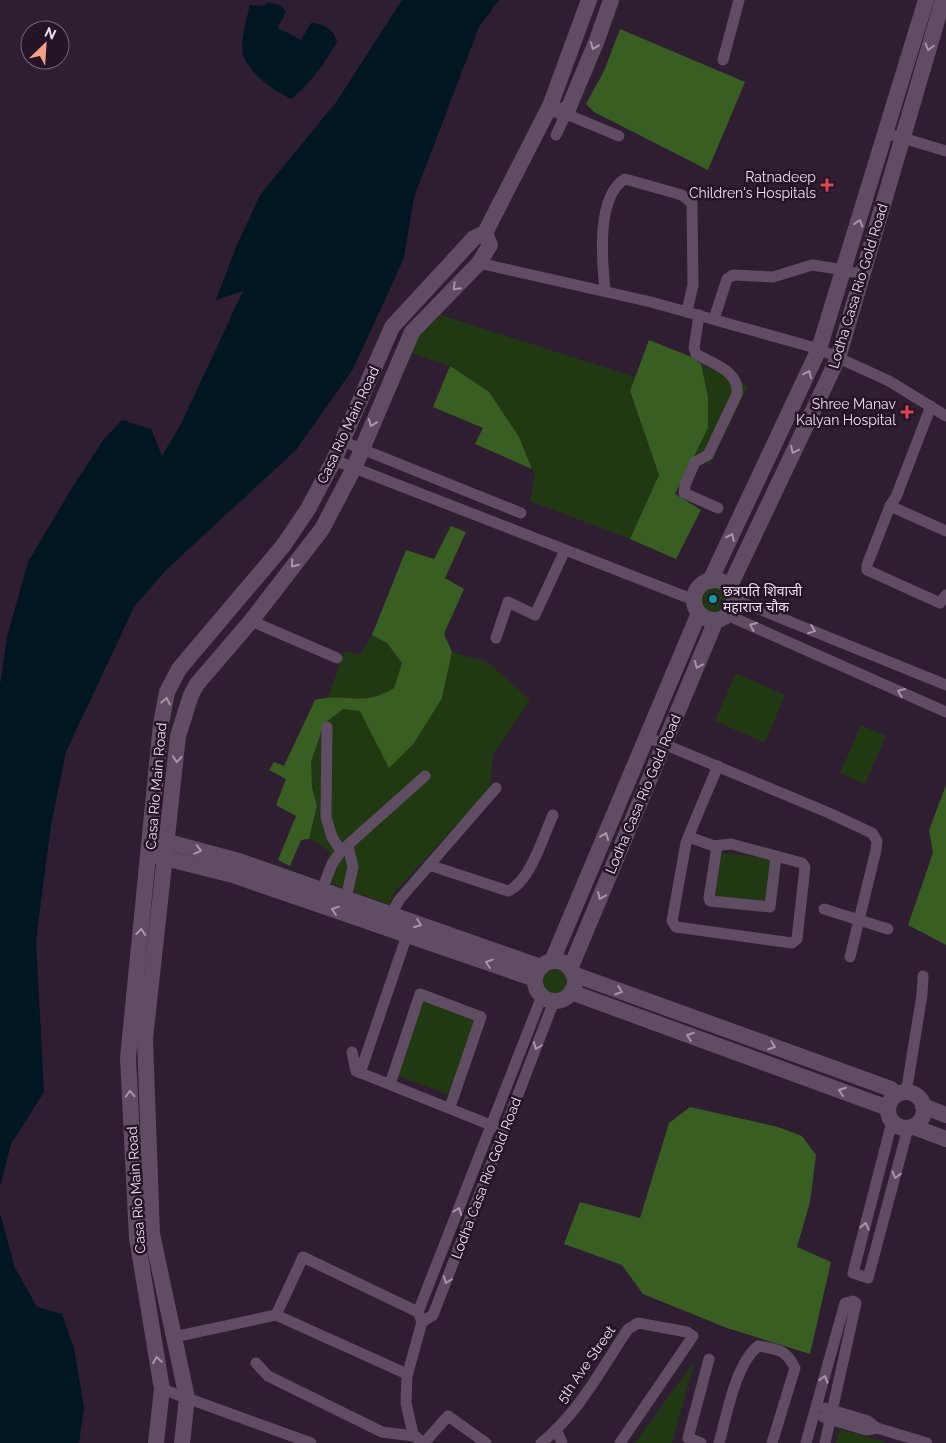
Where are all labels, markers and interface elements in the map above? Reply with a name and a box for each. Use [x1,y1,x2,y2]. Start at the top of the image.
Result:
north arrow [20,20,70,70]
text: N [42,24,59,43]
one-way arrow [590,41,601,50]
one-way arrow [925,42,935,50]
place label: Ratnadeep Children's Hospitals [689,169,816,201]
marker: Ratnadeep Children's Hospitals [820,178,834,192]
street label: Lodha Casa Rio Gold Road [825,202,891,370]
one-way arrow [853,219,863,228]
one-way arrow [453,281,462,290]
street label: Casa Rio Main Road [314,364,382,486]
one-way arrow [801,370,812,379]
place label: Shree Manav Kalyan Hospital [796,396,897,428]
marker: Shree Manav Kalyan Hospital [900,405,914,419]
one-way arrow [368,418,379,427]
one-way arrow [790,445,801,454]
one-way arrow [725,533,735,542]
one-way arrow [292,558,300,567]
place label: छत्रपति शिवाजी महाराज चौक [723,583,803,615]
marker: छत्रपति शिवाजी महाराज चौक [707,593,719,605]
one-way arrow [749,622,758,633]
one-way arrow [807,624,816,634]
one-way arrow [693,660,704,669]
one-way arrow [897,687,906,698]
one-way arrow [160,697,170,706]
street label: Lodha Casa Rio Gold Road [602,712,684,876]
street label: Casa Rio Main Road [142,722,170,850]
one-way arrow [171,755,182,763]
one-way arrow [599,832,610,841]
one-way arrow [193,844,202,855]
one-way arrow [596,891,606,899]
one-way arrow [331,906,340,916]
one-way arrow [413,918,422,928]
one-way arrow [135,928,146,936]
one-way arrow [485,959,493,969]
one-way arrow [614,985,623,995]
one-way arrow [686,1032,694,1042]
one-way arrow [767,1040,775,1050]
one-way arrow [532,1042,542,1050]
one-way arrow [838,1087,847,1097]
one-way arrow [125,1090,136,1098]
street label: Lodha Casa Rio Gold Road [448,1095,524,1261]
street label: Casa Rio Main Road [124,1126,148,1254]
one-way arrow [891,1171,901,1179]
one-way arrow [452,1207,462,1216]
one-way arrow [859,1222,870,1231]
one-way arrow [443,1275,453,1284]
street label: 5th Ave Street [554,1322,619,1406]
one-way arrow [153,1356,163,1364]
one-way arrow [818,1376,828,1384]

